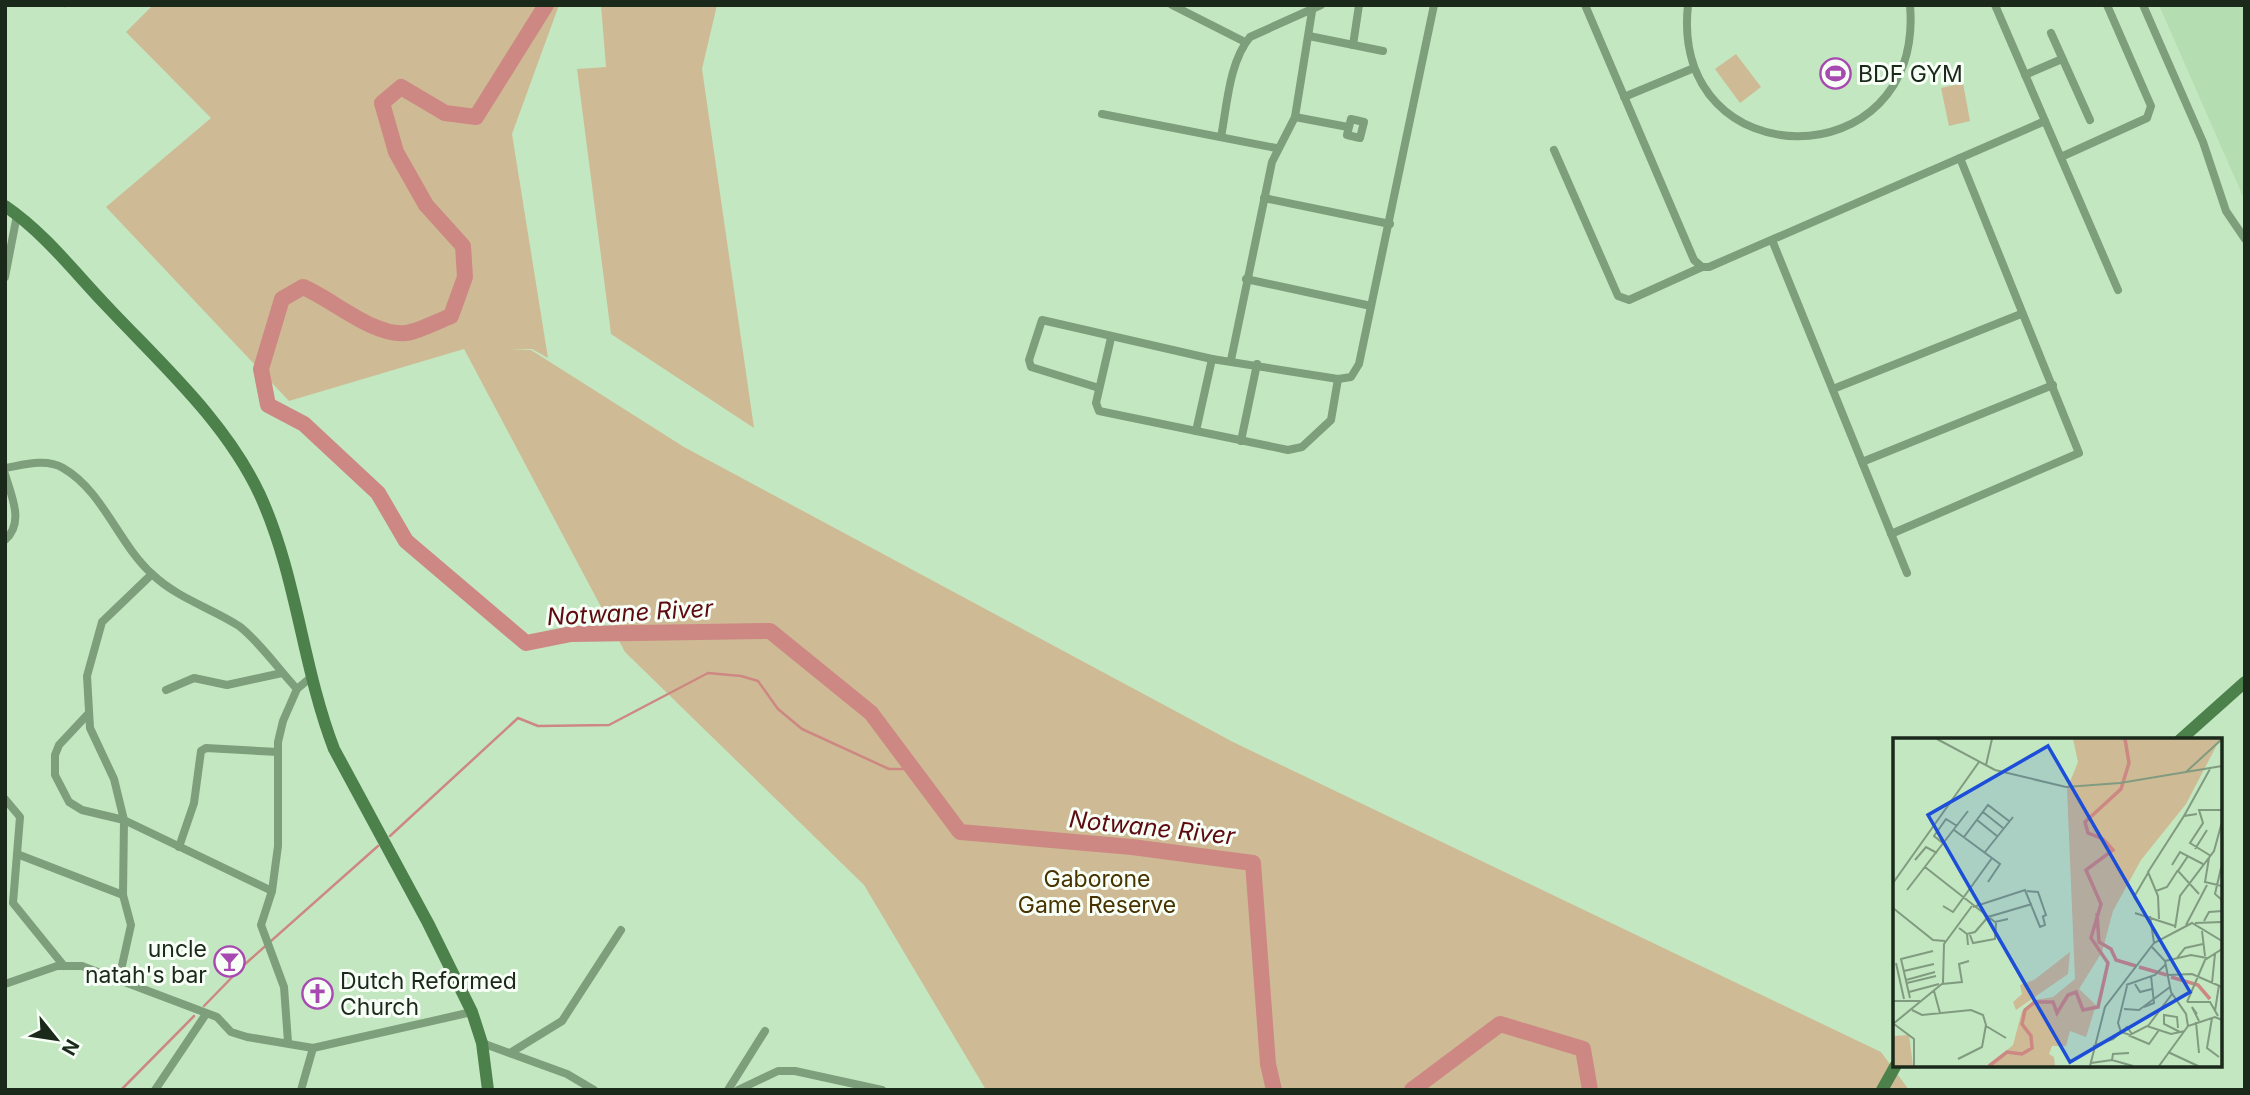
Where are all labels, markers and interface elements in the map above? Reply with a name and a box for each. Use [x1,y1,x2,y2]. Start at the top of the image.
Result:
sports icon: BDF GYM [1818,57,1852,91]
place label: BDF GYM [1858,60,1963,88]
water label: Notwane River [546,594,715,631]
inset map [1893,738,2222,1067]
water label: Notwane River [1068,804,1237,851]
park label: Gaborone Game Reserve [1018,865,1176,919]
place label: uncle natah's bar [85,935,207,989]
bar icon: uncle natah's bar [213,945,247,979]
place label: Dutch Reformed Church [340,967,517,1021]
church icon: Dutch Reformed Church [300,977,334,1011]
north arrow [21,1004,91,1074]
text: N [57,1035,84,1059]

